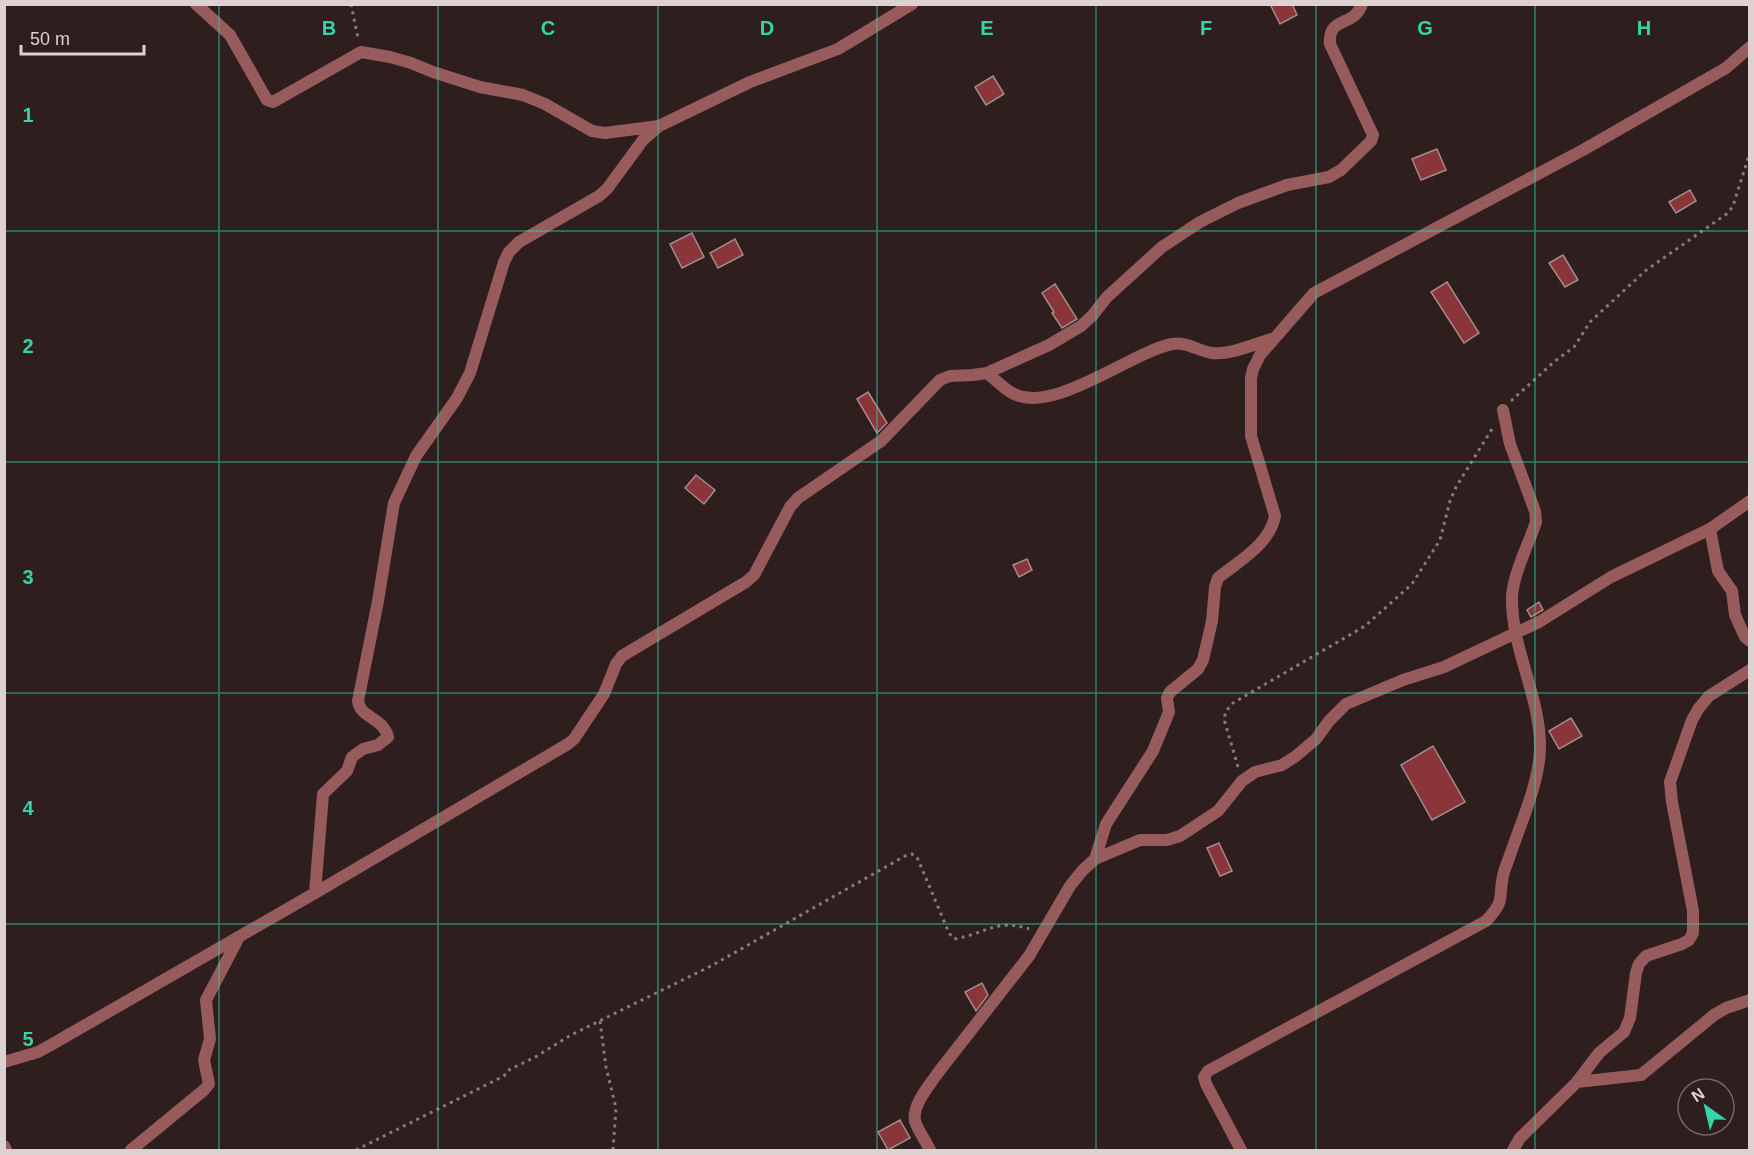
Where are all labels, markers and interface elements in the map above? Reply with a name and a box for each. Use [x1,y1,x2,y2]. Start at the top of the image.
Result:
text: B [322,17,336,39]
text: C [541,17,555,39]
text: D [760,17,774,39]
text: E [980,17,994,39]
text: F [1200,17,1212,39]
text: G [1417,17,1433,39]
text: H [1637,17,1651,39]
scale bar [21,18,144,56]
text: 50 m [30,29,70,49]
text: 1 [22,104,34,126]
text: 2 [22,335,34,357]
text: 3 [22,566,34,588]
text: 4 [22,797,34,819]
text: 5 [22,1028,34,1050]
north arrow [1676,1077,1736,1137]
text: N [1688,1085,1707,1105]

